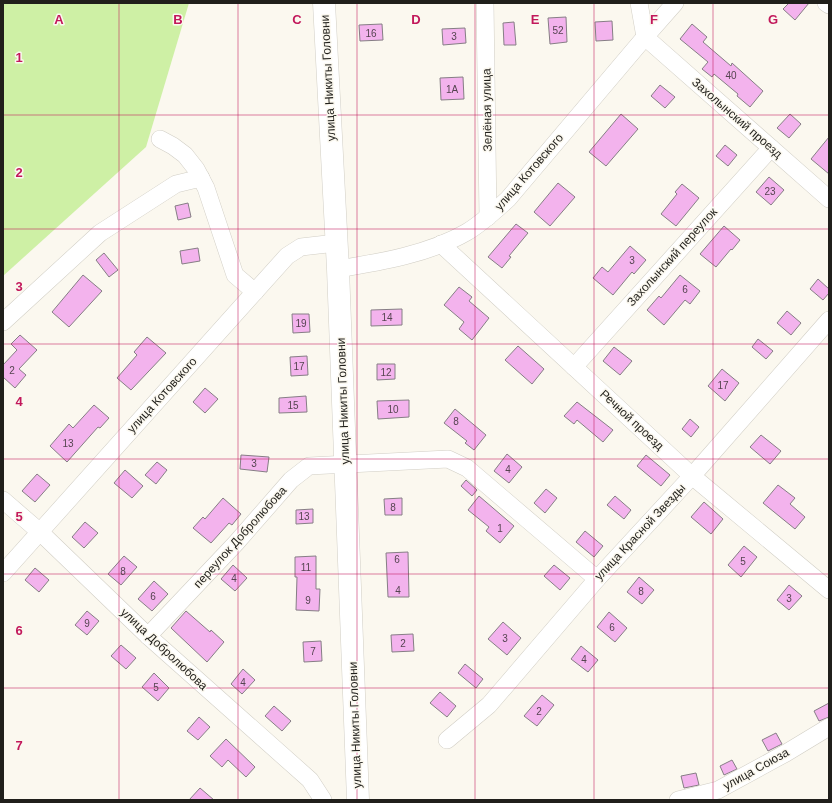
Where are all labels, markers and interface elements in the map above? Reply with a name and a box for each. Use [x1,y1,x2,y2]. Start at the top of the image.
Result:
text: A [54,12,64,27]
text: B [173,12,183,27]
text: C [292,12,302,27]
text: D [411,12,421,27]
text: E [531,12,540,27]
text: F [650,12,658,27]
text: G [768,12,778,27]
street label: улица Никиты Головни [318,14,338,142]
house number: 52 [552,25,564,36]
house number: 16 [365,28,377,39]
house number: 3 [451,31,457,42]
text: 1 [15,50,23,65]
street label: Зелёная улица [479,68,495,152]
house number: 40 [725,70,737,81]
street label: Захолынский проезд [689,75,785,161]
house number: 1А [446,84,458,95]
street label: улица Котовского [492,131,566,213]
text: 2 [15,165,23,180]
house number: 23 [764,186,776,197]
street label: Захолынский переулок [624,204,720,309]
house number: 3 [629,255,635,266]
text: 3 [15,279,23,294]
house number: 6 [682,284,688,295]
house number: 14 [381,312,393,323]
house number: 19 [295,318,307,329]
street label: улица Никиты Головни [334,337,352,465]
street label: улица Котовского [124,354,200,436]
house number: 17 [293,361,305,372]
house number: 2 [9,365,15,376]
house number: 12 [380,367,392,378]
house number: 17 [717,380,729,391]
street label: Речной проезд [597,387,667,453]
text: 4 [15,394,23,409]
house number: 15 [287,400,299,411]
house number: 10 [387,404,399,415]
house number: 8 [453,416,459,427]
house number: 13 [62,438,74,449]
house number: 3 [251,458,257,469]
house number: 4 [505,464,511,475]
street label: улица Красной Звезды [592,481,688,583]
street label: переулок Добролюбова [191,483,290,591]
house number: 8 [390,502,396,513]
text: 5 [15,509,23,524]
house number: 13 [298,511,310,522]
house number: 1 [497,523,503,534]
house number: 6 [394,554,400,565]
house number: 5 [740,556,746,567]
house number: 11 [301,562,312,573]
house number: 8 [120,566,126,577]
house number: 4 [231,573,237,584]
house number: 4 [395,585,401,596]
house number: 8 [638,586,644,597]
house number: 6 [150,591,156,602]
house number: 3 [786,593,792,604]
house number: 9 [305,595,311,606]
street label: улица Добролюбова [118,605,211,693]
house number: 9 [84,618,90,629]
house number: 6 [609,622,615,633]
text: 6 [15,623,23,638]
house number: 3 [502,633,508,644]
house number: 2 [400,638,406,649]
house number: 7 [310,646,316,657]
house number: 4 [581,654,587,665]
street label: улица Никиты Головни [346,661,364,789]
house number: 4 [240,677,246,688]
house number: 5 [153,682,159,693]
house number: 2 [536,706,542,717]
text: 7 [15,738,23,753]
street label: улица Союза [721,745,792,793]

